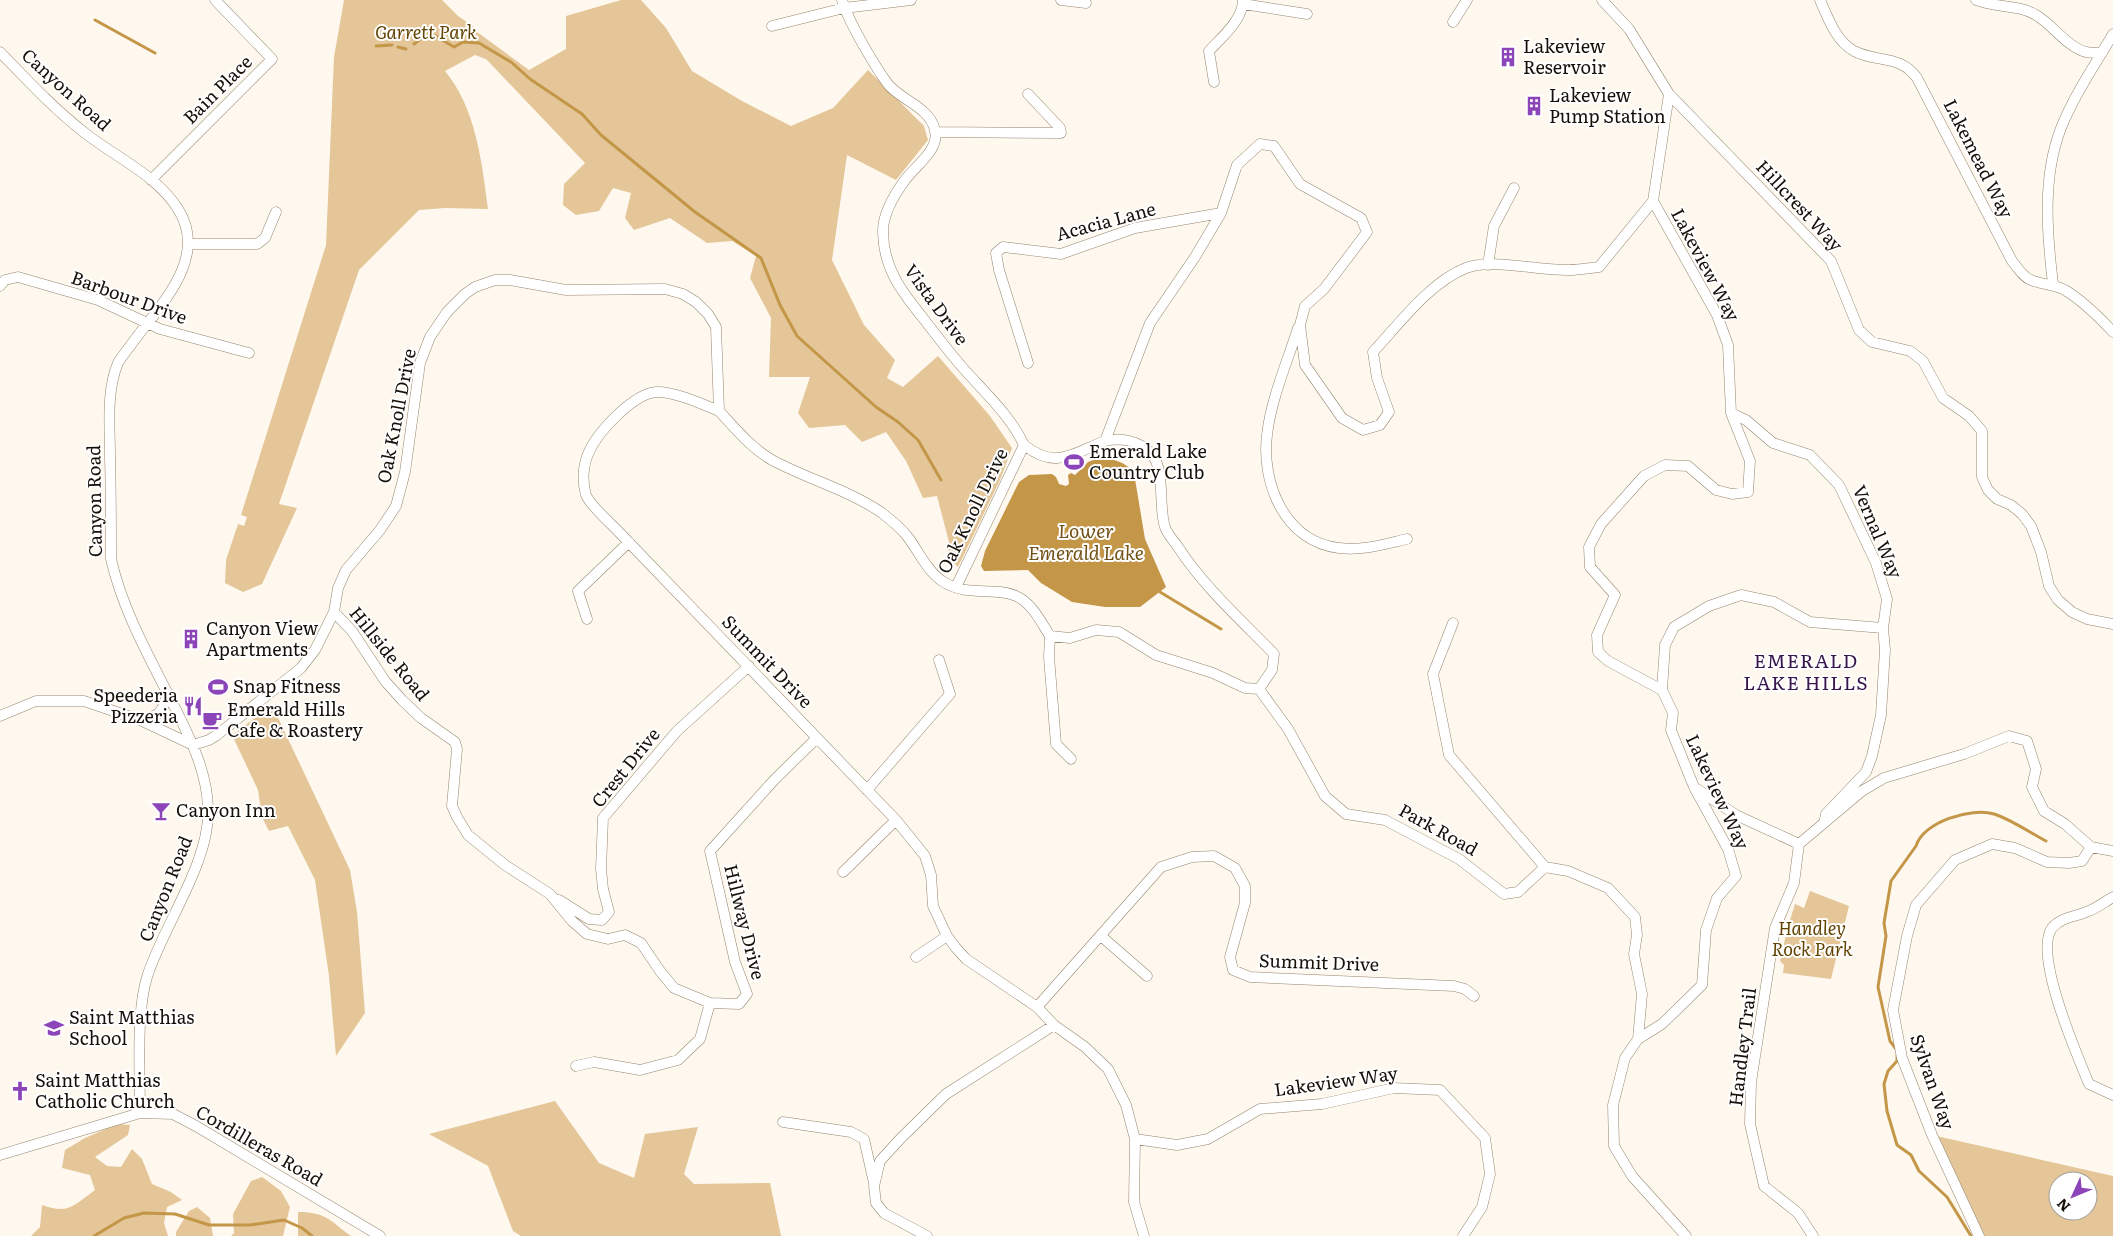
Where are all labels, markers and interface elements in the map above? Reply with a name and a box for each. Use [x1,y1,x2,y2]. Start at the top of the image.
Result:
park label: Garrett Park [375,18,477,45]
place label: Lakeview Reservoir [1523,32,1606,80]
street label: Canyon Road [16,41,118,136]
building icon: Lakeview Reservoir [1497,46,1519,68]
street label: Bain Place [176,48,258,130]
place label: Lakeview Pump Station [1549,81,1666,129]
street label: Lakemead Way [1938,94,2021,223]
building icon: Lakeview Pump Station [1523,95,1545,117]
street label: Hillcrest Way [1750,153,1850,257]
street label: Acacia Lane [1053,194,1158,247]
street label: Lakeview Way [1665,203,1748,326]
street label: Vista Drive [898,258,976,350]
street label: Barbour Drive [68,263,191,330]
street label: Oak Knoll Drive [369,346,422,485]
place label: Emerald Lake Country Club [1089,437,1207,485]
street label: Oak Knoll Drive [930,443,1014,578]
street label: Canyon Road [79,445,108,557]
sports icon: Emerald Lake Country Club [1063,451,1085,473]
street label: Vernal Way [1847,481,1910,583]
water label: Lower Emerald Lake [1028,516,1144,566]
street label: Hillside Road [344,600,437,706]
street label: Summit Drive [717,608,820,714]
place label: Canyon View Apartments [206,614,319,662]
building icon: Canyon View Apartments [180,628,202,650]
district label: EMERALD LAKE HILLS [1743,646,1869,696]
place label: Snap Fitness [233,672,340,699]
sports icon: Snap Fitness [207,676,229,698]
place label: Speederia Pizzeria [93,681,178,729]
restaurant icon: Speederia Pizzeria [182,695,204,717]
place label: Emerald Hills Cafe & Roastery [227,695,363,743]
cafe icon: Emerald Hills Cafe & Roastery [201,709,223,731]
street label: Crest Drive [584,721,666,813]
street label: Lakeview Way [1680,729,1757,854]
place label: Canyon Inn [176,796,276,823]
street label: Park Road [1394,796,1483,862]
bar icon: Canyon Inn [150,800,172,822]
street label: Canyon Road [131,831,198,946]
street label: Hillway Drive [718,861,773,982]
park label: Handley Rock Park [1771,914,1853,962]
street label: Summit Drive [1258,946,1380,977]
street label: Handley Trail [1721,986,1762,1108]
place label: Saint Matthias School [69,1003,195,1051]
school or university icon: Saint Matthias School [43,1017,65,1039]
street label: Sylvan Way [1904,1030,1963,1134]
street label: Lakeview Way [1272,1058,1400,1103]
place label: Saint Matthias Catholic Church [35,1066,175,1114]
church icon: Saint Matthias Catholic Church [9,1080,31,1102]
street label: Cordilleras Road [191,1097,328,1192]
north arrow [2048,1171,2098,1221]
text: N [2051,1194,2074,1217]

